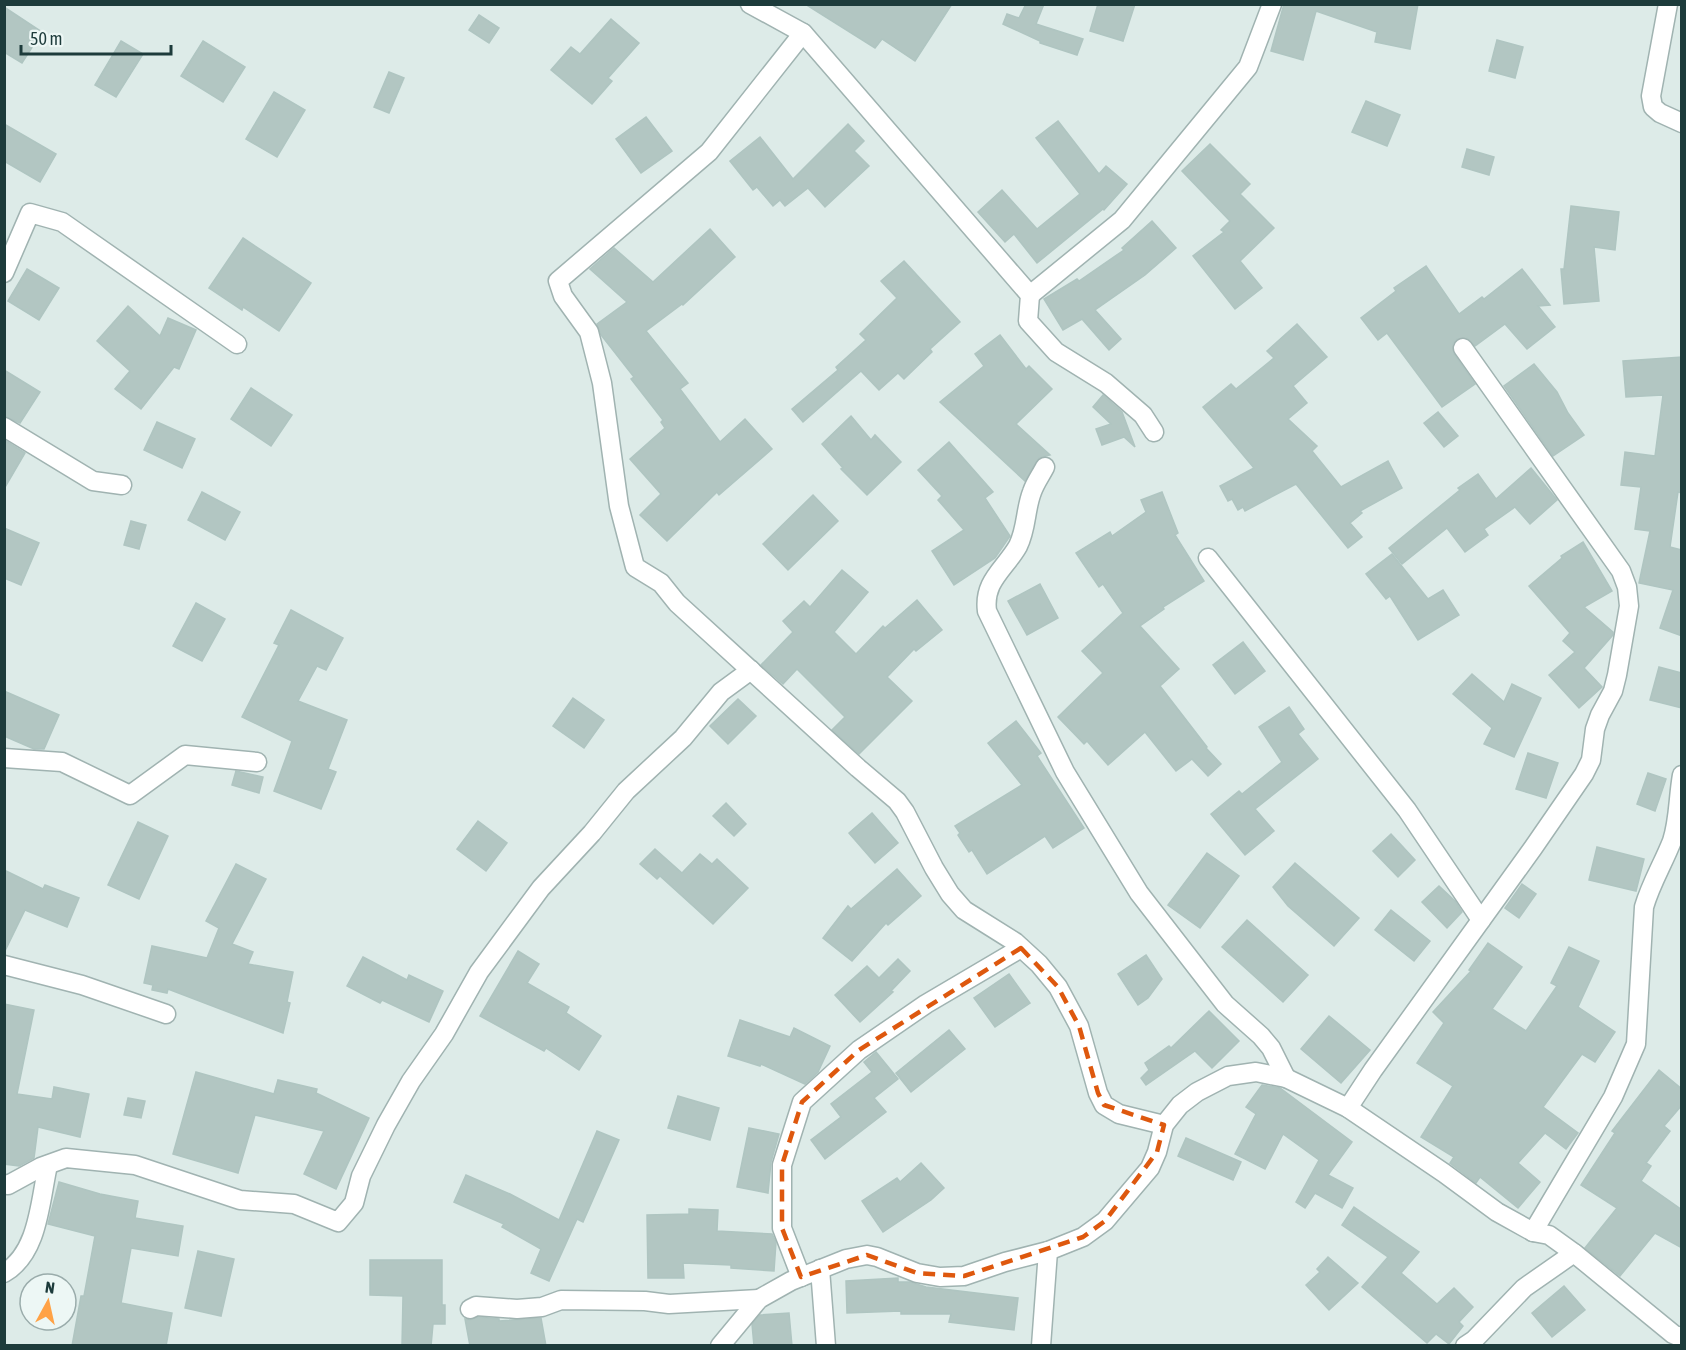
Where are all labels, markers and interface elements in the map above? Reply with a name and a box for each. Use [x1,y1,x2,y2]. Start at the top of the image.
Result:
scale bar [21,18,171,56]
text: 50 m [30,28,62,49]
north arrow [18,1272,78,1332]
text: N [44,1278,56,1297]

